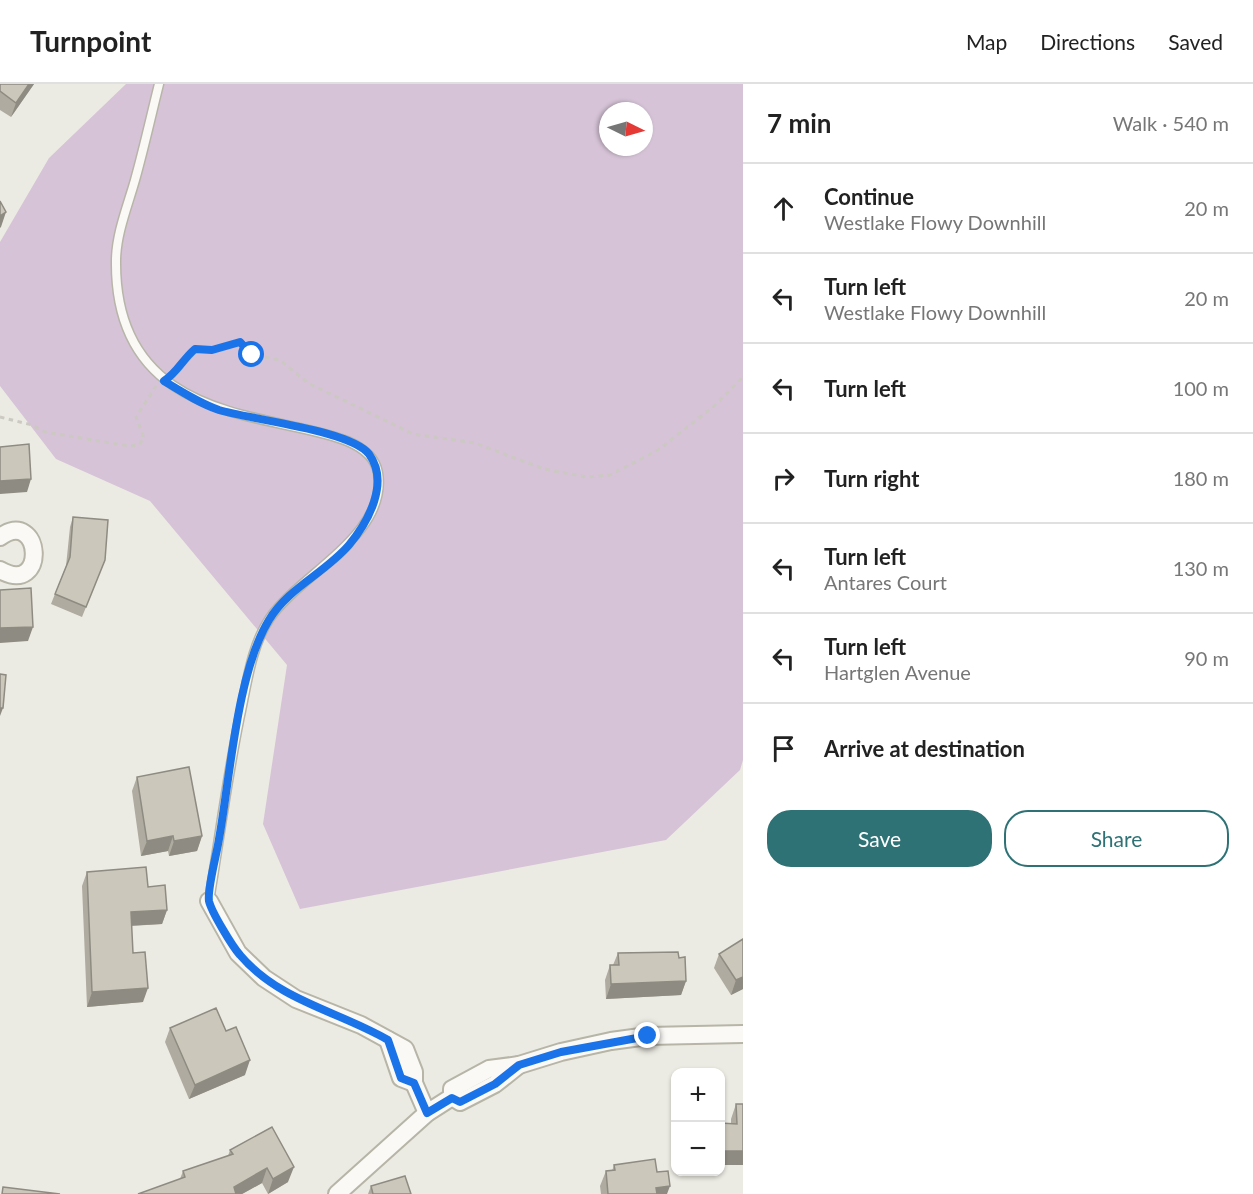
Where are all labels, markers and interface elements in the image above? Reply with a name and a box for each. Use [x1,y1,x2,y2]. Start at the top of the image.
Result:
text: Turnpoint [30,24,151,58]
text: Map [966,29,1007,54]
text: Directions [1040,29,1135,54]
text: Saved [1168,29,1223,54]
north arrow [599,102,653,156]
text: 7 min [767,107,831,139]
text: Walk · 540 m [1113,111,1229,135]
text: Continue [824,183,914,210]
icon: ahead [767,192,800,225]
text: 20 m [1184,196,1229,220]
text: Westlake Flowy Downhill [824,210,1046,234]
text: Turn left [824,273,906,300]
icon: left [767,282,800,315]
text: 20 m [1184,286,1229,310]
text: Westlake Flowy Downhill [824,300,1046,324]
route start [238,341,264,367]
icon: left [767,372,800,405]
text: Turn left [824,375,906,402]
text: 100 m [1173,376,1229,400]
icon: right [767,462,800,495]
text: Turn right [824,465,919,492]
text: 180 m [1173,466,1229,490]
text: Turn left [824,543,906,570]
icon: left [767,552,800,585]
text: 130 m [1173,556,1229,580]
text: Antares Court [824,570,947,594]
text: Turn left [824,633,906,660]
icon: left [767,642,800,675]
text: 90 m [1184,646,1229,670]
text: Hartglen Avenue [824,660,971,684]
icon: arrive [767,732,800,765]
text: Arrive at destination [824,735,1025,762]
button: Save [767,810,992,867]
button: Share [1004,810,1229,867]
route end [634,1022,660,1048]
map controls [671,1068,725,1176]
button: + [671,1068,725,1122]
button: − [671,1122,725,1176]

